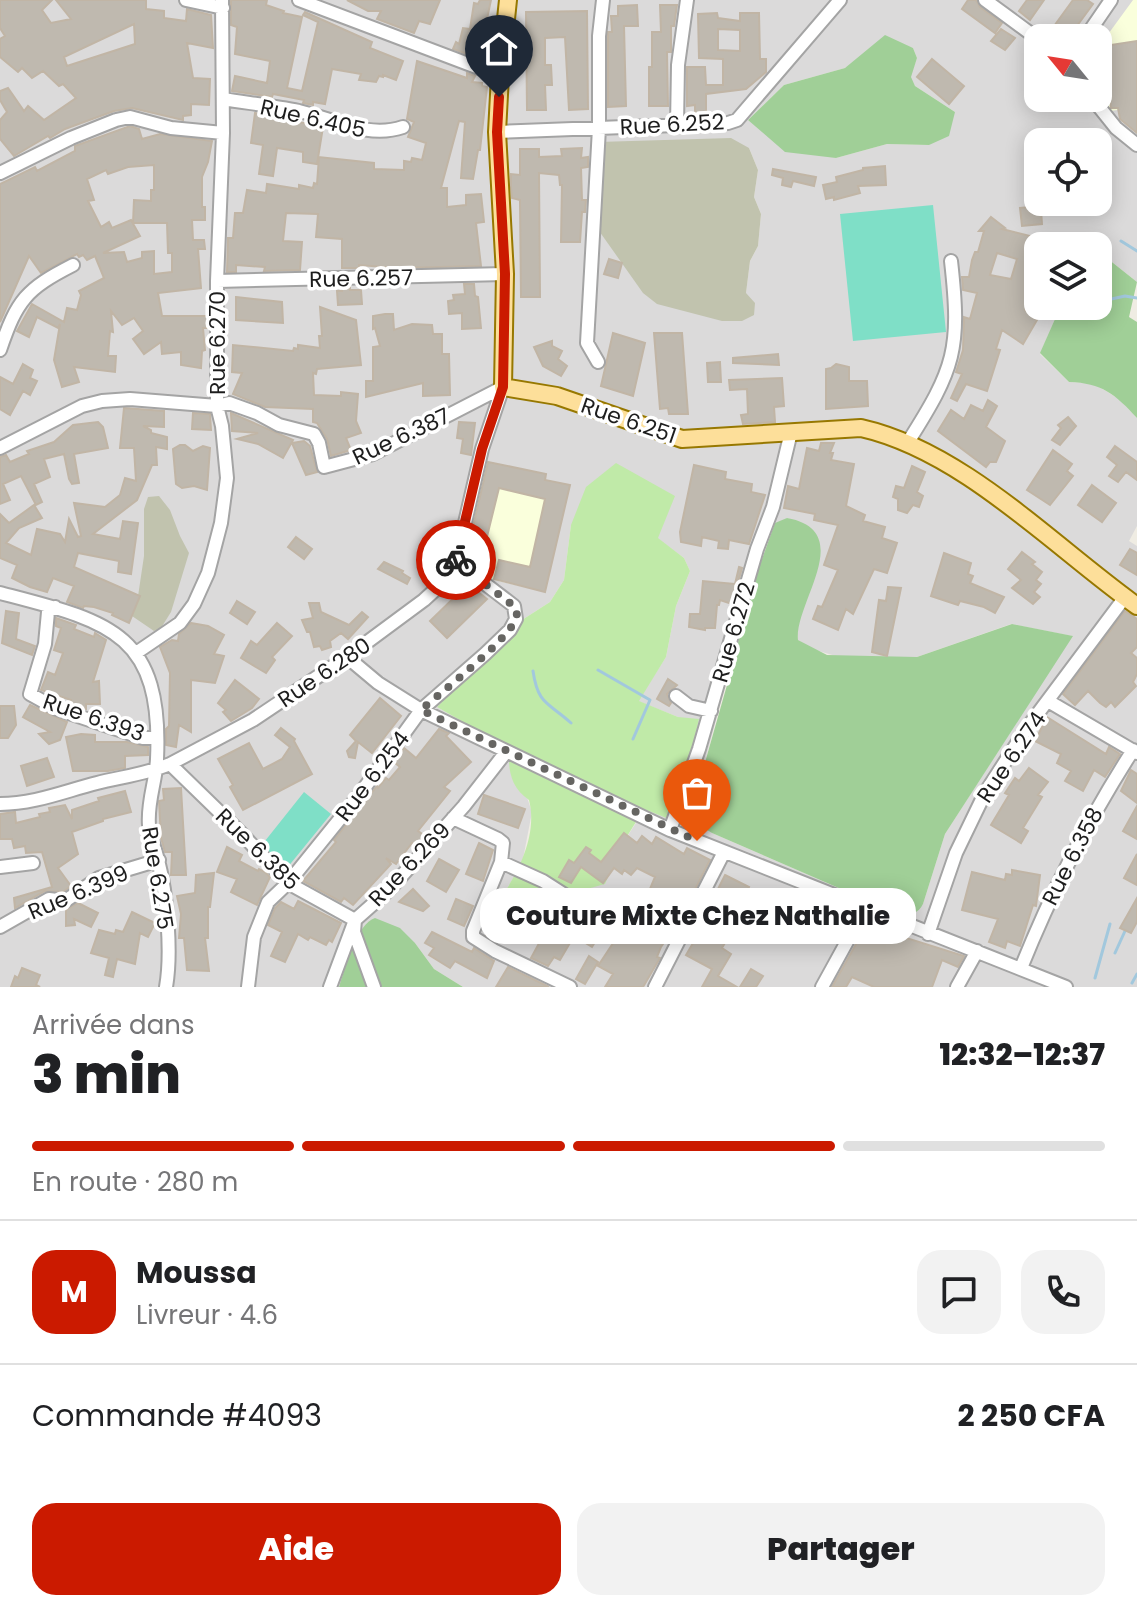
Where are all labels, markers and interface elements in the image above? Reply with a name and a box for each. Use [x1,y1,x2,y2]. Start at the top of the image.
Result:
pin [465,15,533,97]
north arrow [1024,24,1112,112]
map controls [1024,24,1112,320]
icon: home [477,27,521,71]
street label: Rue 6.405 [257,91,369,146]
street label: Rue 6.252 [619,106,725,143]
button: locate [1024,128,1112,216]
button: layers [1024,232,1112,320]
street label: Rue 6.257 [309,262,413,295]
street label: Rue 6.270 [202,291,233,395]
street label: Rue 6.251 [577,390,681,451]
street label: Rue 6.387 [347,400,455,473]
courier [416,520,496,600]
icon: bike [434,538,478,582]
street label: Rue 6.272 [704,578,763,686]
street label: Rue 6.280 [272,630,377,715]
street label: Rue 6.393 [39,686,149,749]
street label: Rue 6.274 [969,705,1053,809]
street label: Rue 6.254 [328,725,417,828]
pin [663,759,731,841]
icon: bag [675,771,719,815]
street label: Rue 6.385 [209,801,307,897]
street label: Rue 6.358 [1035,802,1110,911]
street label: Rue 6.269 [361,815,457,913]
street label: Rue 6.275 [134,824,181,932]
street label: Rue 6.399 [23,857,133,927]
callout: Couture Mixte Chez Nathalie [479,889,915,945]
text: Couture Mixte Chez Nathalie [506,898,890,934]
text: Arrivée dans [32,1007,194,1043]
text: 12:32–12:37 [939,1033,1105,1076]
text: 3 min [32,1038,181,1111]
text: En route · 280 m [32,1164,238,1200]
button: chat [917,1250,1001,1334]
button: phone [1021,1250,1105,1334]
text: Moussa [136,1251,257,1294]
text: M [60,1270,88,1313]
text: Livreur · 4.6 [136,1297,278,1333]
text: Commande #4093 [32,1394,322,1437]
text: 2 250 CFA [958,1394,1105,1437]
button: Aide [32,1503,561,1595]
button: Partager [577,1503,1105,1595]

